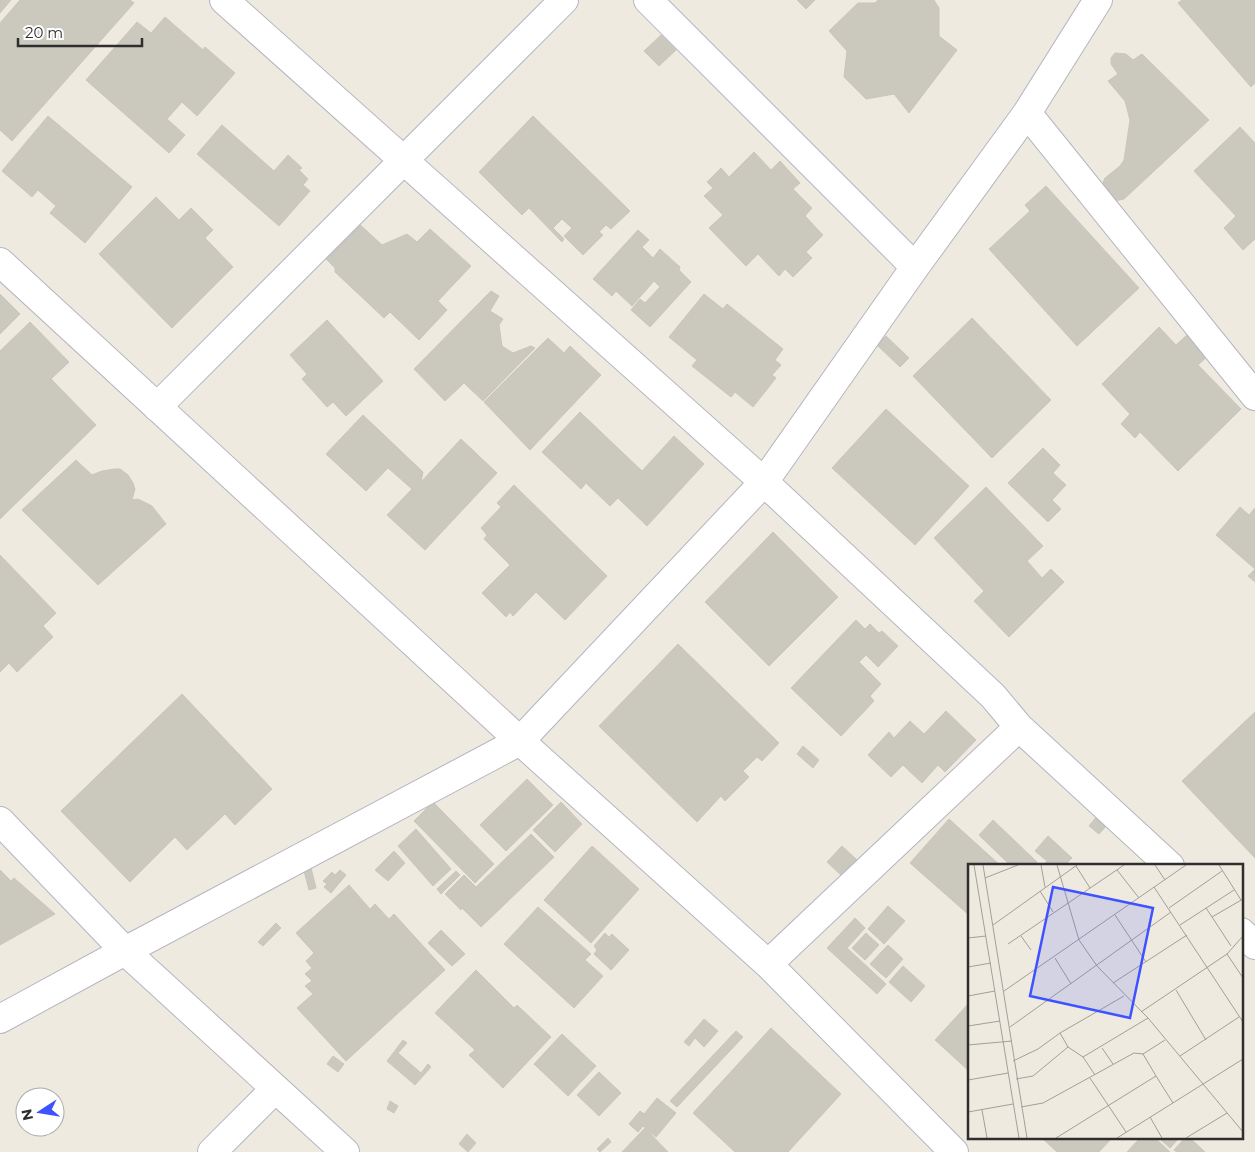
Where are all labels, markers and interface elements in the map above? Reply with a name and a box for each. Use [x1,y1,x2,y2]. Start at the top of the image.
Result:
scale bar [18,15,141,47]
text: 20 m [25,23,63,42]
inset map [968,864,1242,1140]
north arrow [15,1087,65,1137]
text: N [17,1107,37,1122]

